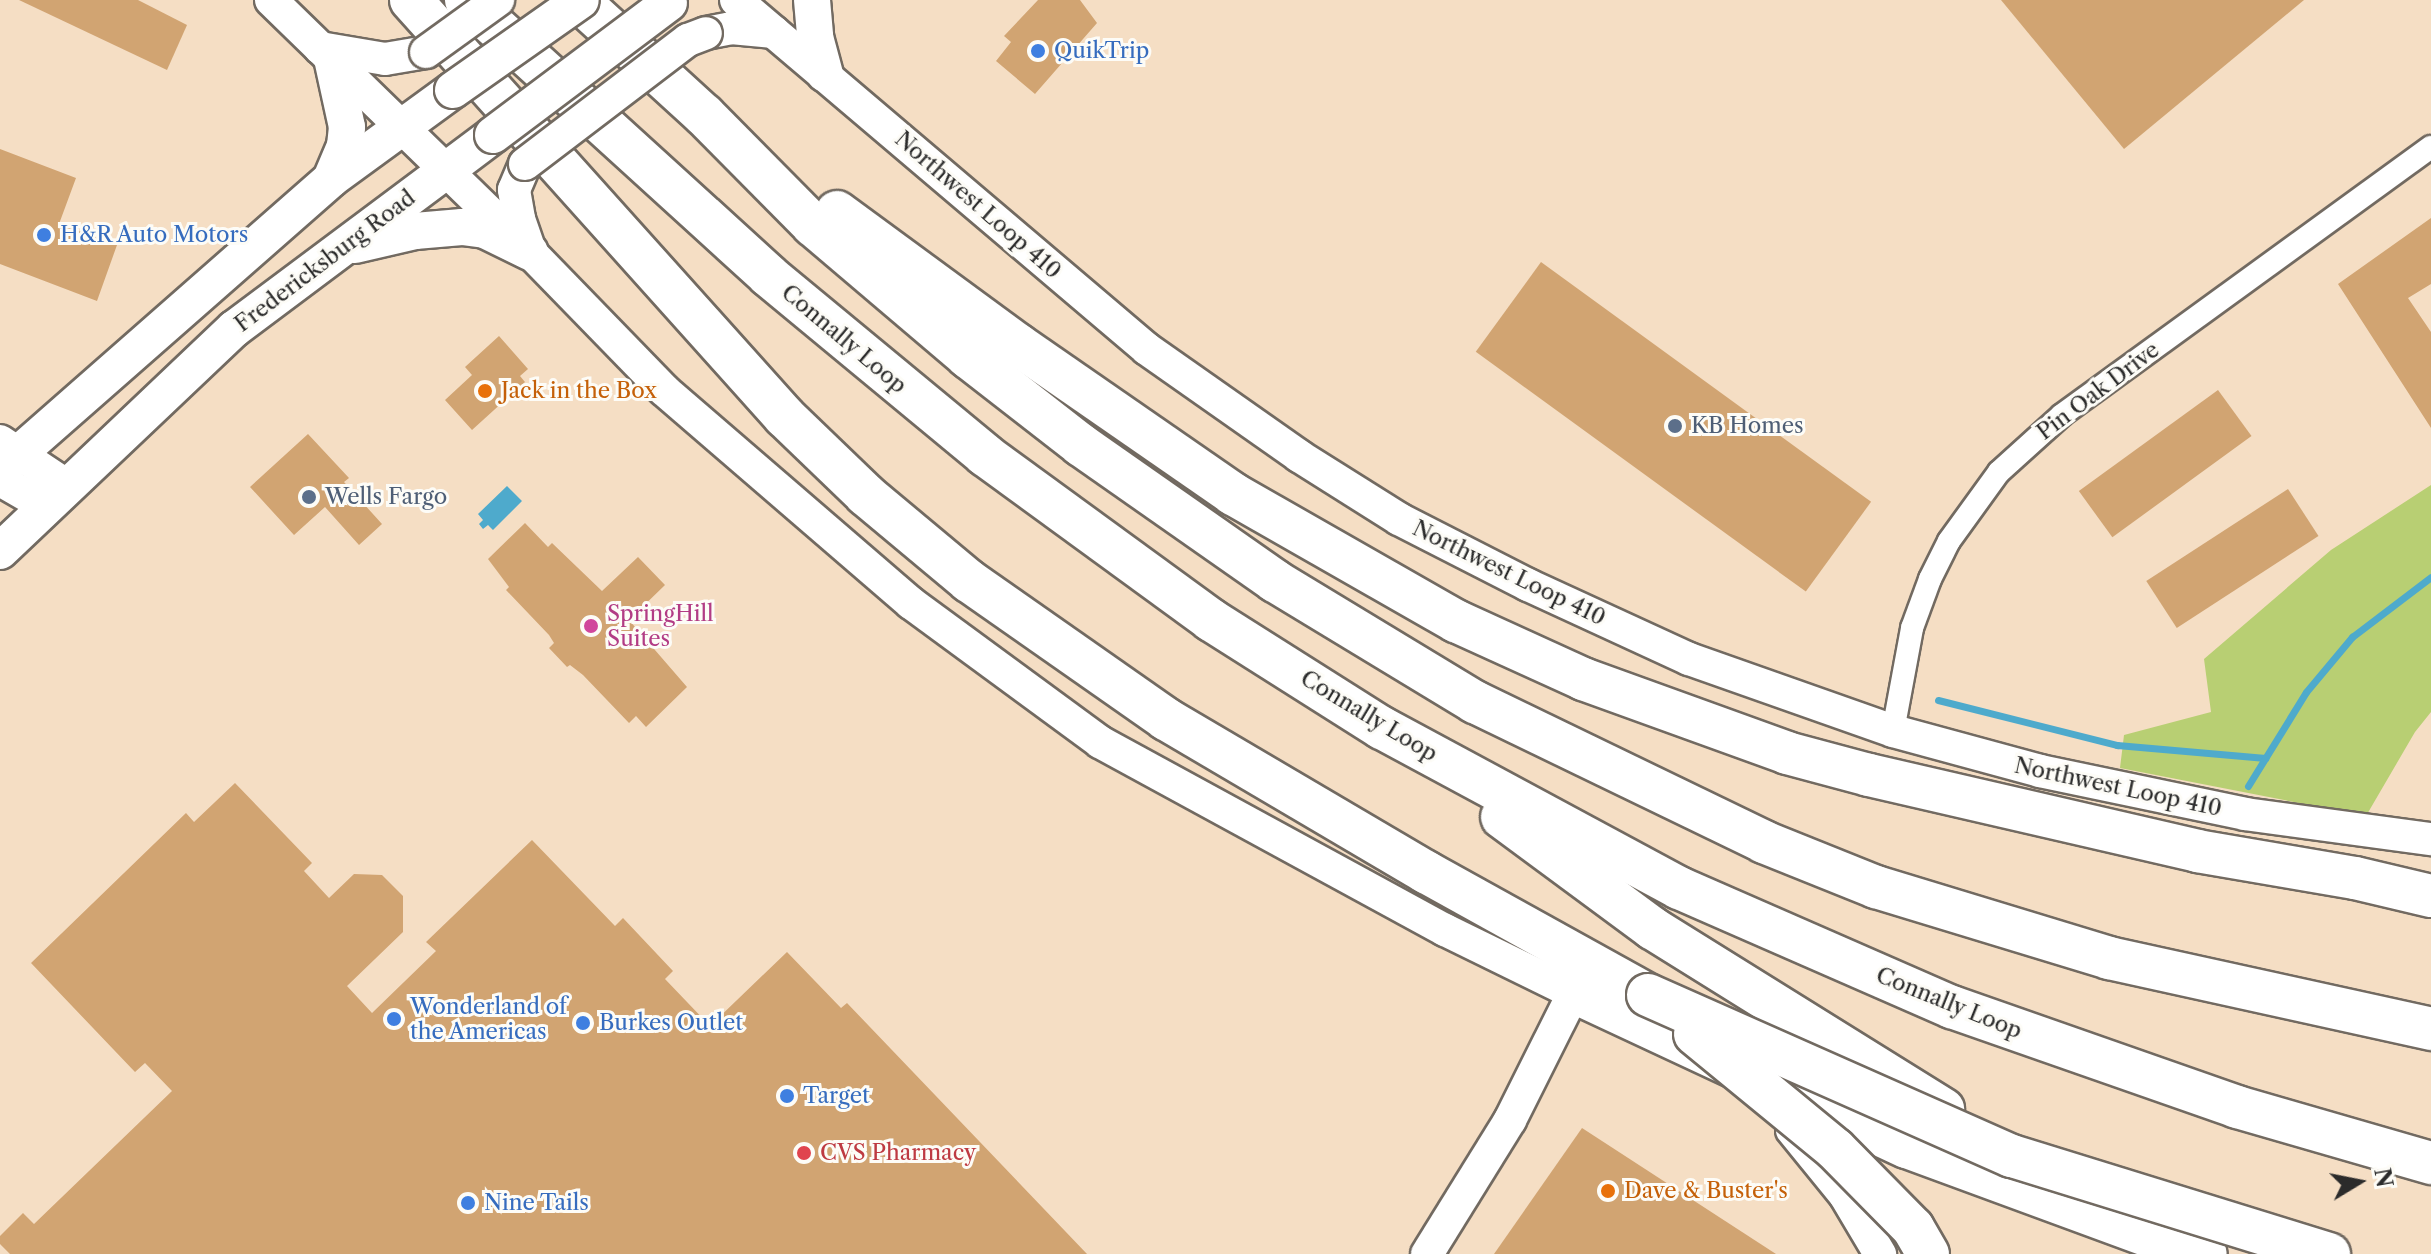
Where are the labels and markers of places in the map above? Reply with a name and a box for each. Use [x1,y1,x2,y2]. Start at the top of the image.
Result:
place label: QuikTrip [1054,38,1149,64]
marker: QuikTrip [1029,42,1047,60]
place label: H&R Auto Motors [60,222,250,248]
marker: H&R Auto Motors [35,226,53,244]
place label: Jack in the Box [501,378,657,404]
marker: Jack in the Box [476,382,494,400]
place label: KB Homes [1691,413,1804,439]
marker: KB Homes [1666,417,1684,435]
place label: Wells Fargo [325,484,447,510]
marker: Wells Fargo [300,488,318,506]
place label: SpringHill Suites [607,600,714,652]
marker: SpringHill Suites [582,617,600,635]
place label: Wonderland of the Americas [410,993,567,1044]
marker: Wonderland of the Americas [385,1010,403,1028]
place label: Burkes Outlet [599,1010,743,1036]
marker: Burkes Outlet [574,1014,592,1032]
place label: Target [803,1083,870,1109]
marker: Target [778,1087,796,1105]
place label: CVS Pharmacy [820,1140,976,1166]
marker: CVS Pharmacy [795,1144,813,1162]
place label: Dave & Buster's [1624,1178,1788,1204]
marker: Dave & Buster's [1599,1182,1617,1200]
place label: Nine Tails [484,1190,589,1216]
marker: Nine Tails [459,1194,477,1212]

